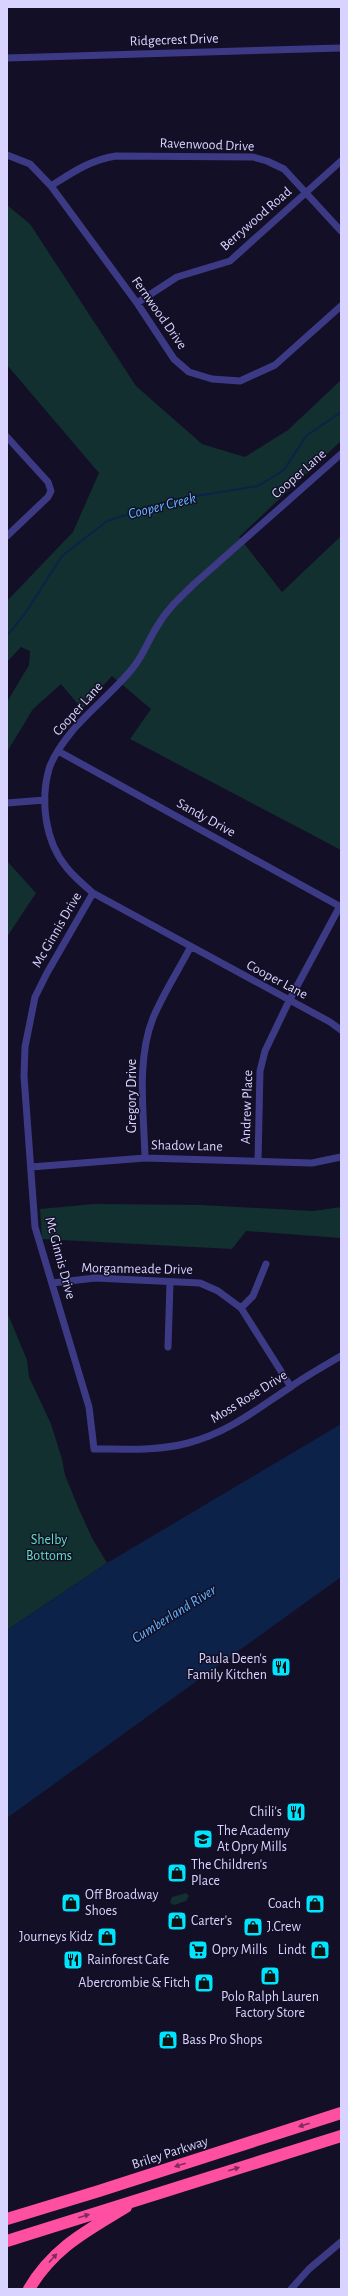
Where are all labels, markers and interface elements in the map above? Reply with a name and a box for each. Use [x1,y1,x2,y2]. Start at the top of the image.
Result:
street label: Ridgecrest Drive [129,31,219,49]
street label: Ravenwood Drive [159,136,255,154]
street label: Berrywood Road [218,184,294,254]
street label: Fernwood Drive [129,274,189,352]
street label: Cooper Lane [269,447,329,501]
water label: Cooper Creek [127,490,197,522]
street label: Cooper Lane [50,679,106,739]
street label: Sandy Drive [174,796,238,840]
street label: Mc Ginnis Drive [30,890,84,970]
street label: Cooper Lane [244,958,310,1002]
street label: Gregory Drive [125,1059,139,1133]
street label: Andrew Place [239,1070,255,1144]
street label: Shadow Lane [151,1138,223,1154]
street label: Mc Ginnis Drive [42,1215,78,1301]
street label: Morganmeade Drive [81,1261,193,1277]
street label: Moss Rose Drive [208,1368,290,1426]
park label: Shelby Bottoms [26,1533,72,1563]
water label: Cumberland River [129,1582,220,1646]
place label: Paula Deen's Family Kitchen [187,1652,267,1682]
restaurant icon: Paula Deen's Family Kitchen [270,1656,292,1678]
restaurant icon: Chili's [285,1801,307,1823]
place label: Chili's [250,1805,282,1819]
place label: The Academy At Opry Mills [217,1824,290,1854]
school or university icon: The Academy At Opry Mills [192,1828,214,1850]
place label: The Children's Place [191,1858,267,1888]
shop icon: The Children's Place [166,1862,188,1884]
place label: Off Broadway Shoes [85,1888,159,1918]
shop icon: Off Broadway Shoes [60,1892,82,1914]
shop icon: Coach [304,1893,326,1915]
place label: Coach [268,1897,301,1911]
shop icon: Carter's [166,1910,188,1932]
place label: Carter's [191,1914,232,1928]
shop icon: J.Crew [242,1916,264,1938]
place label: J.Crew [267,1920,301,1934]
shop icon: Journeys Kidz [96,1926,118,1948]
place label: Journeys Kidz [19,1930,93,1944]
supermarket icon: Opry Mills [187,1939,209,1961]
shop icon: Lindt [309,1939,331,1961]
place label: Opry Mills [212,1943,267,1957]
place label: Lindt [278,1943,307,1957]
restaurant icon: Rainforest Cafe [62,1949,84,1971]
place label: Rainforest Cafe [87,1953,169,1967]
shop icon: Polo Ralph Lauren Factory Store [259,1965,281,1987]
shop icon: Abercrombie & Fitch [193,1972,215,1994]
place label: Abercrombie & Fitch [78,1976,190,1990]
place label: Polo Ralph Lauren Factory Store [221,1990,319,2020]
shop icon: Bass Pro Shops [157,2029,179,2051]
place label: Bass Pro Shops [182,2033,262,2047]
one-way arrow [298,2122,310,2128]
street label: Briley Parkway [130,2134,210,2172]
one-way arrow [174,2162,186,2168]
one-way arrow [228,2166,240,2172]
one-way arrow [78,2213,90,2219]
one-way arrow [48,2253,57,2263]

